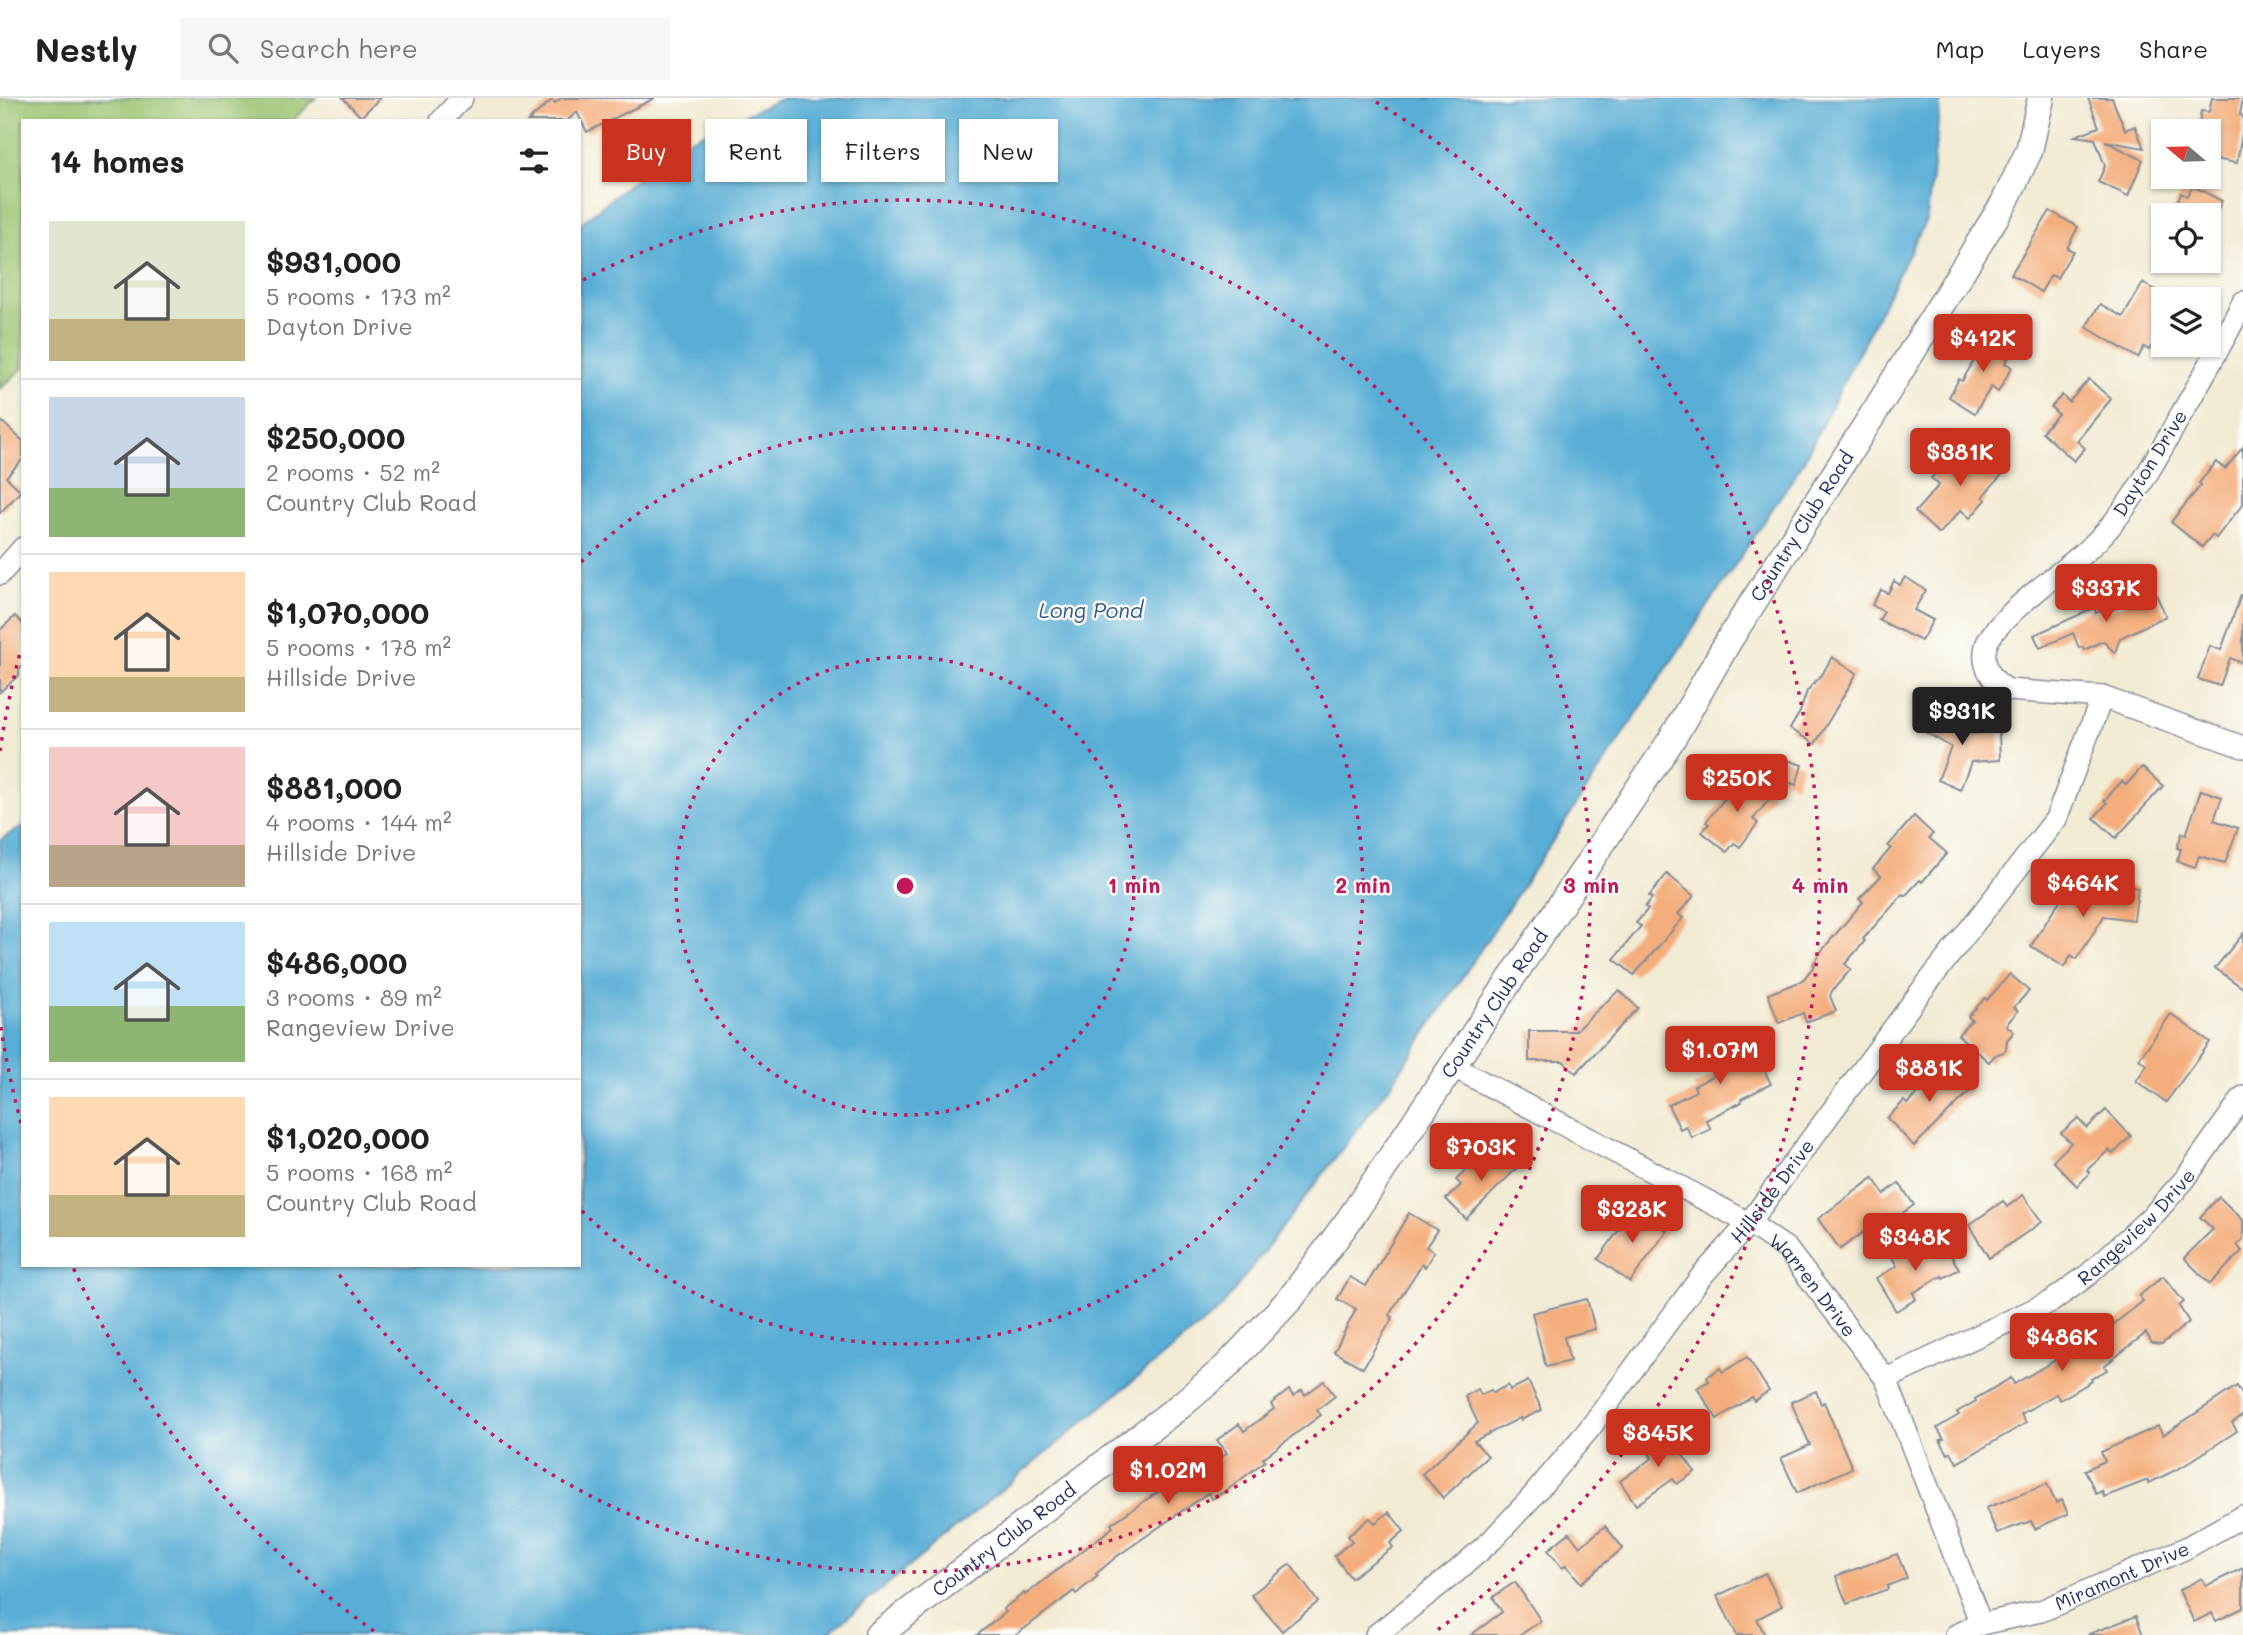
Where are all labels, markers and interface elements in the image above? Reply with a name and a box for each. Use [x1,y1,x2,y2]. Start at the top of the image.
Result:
search box [180,17,670,80]
text: Nestly [35,27,138,70]
icon: search [204,29,242,67]
text: Search here [260,31,418,65]
text: Map [1936,33,1984,64]
text: Layers [2022,33,2101,64]
text: Share [2139,33,2208,64]
chip: Buy [602,119,691,182]
chip: Rent [705,119,807,182]
chip: Filters [821,119,945,182]
chip: New [959,119,1058,182]
north arrow [2151,119,2221,189]
map controls [2151,119,2221,357]
text: 14 homes [49,141,185,181]
icon: filters [515,142,553,180]
button: locate [2151,203,2221,273]
text: $931,000 [266,241,401,281]
icon: home [105,249,189,333]
text: 5 rooms · 173 m² [266,281,451,311]
button: layers [2151,287,2221,357]
text: Dayton Drive [266,311,413,341]
pin: $412K [1934,314,2032,374]
text: $412K [1950,322,2016,352]
street label: Dayton Drive [2107,405,2192,521]
text: $250,000 [266,417,405,457]
icon: home [105,425,189,509]
pin: $381K [1911,428,2009,488]
text: $381K [1926,436,1994,466]
street label: Country Club Road [1744,446,1859,606]
text: 2 rooms · 52 m² [266,457,440,487]
text: Country Club Road [266,487,477,517]
pin: $337K [2057,564,2155,624]
text: $337K [2071,572,2141,602]
text: $1,070,000 [266,592,429,632]
water label: Long Pond [1039,596,1145,623]
icon: home [105,600,189,684]
text: 5 rooms · 178 m² [266,632,451,662]
text: Hillside Drive [266,662,416,692]
pin: $931K [1913,688,2011,747]
text: $931K [1928,695,1996,725]
pin: $250K [1688,754,1786,814]
text: $250K [1702,762,1772,792]
text: $881,000 [266,767,402,807]
icon: home [105,775,189,859]
text: 4 rooms · 144 m² [266,807,452,837]
text: Hillside Drive [266,837,416,867]
pin: $464K [2034,860,2132,919]
text: $464K [2047,867,2119,897]
text: 1 min [1108,871,1160,898]
text: 2 min [1335,871,1391,898]
text: 3 min [1563,871,1619,898]
text: 4 min [1792,871,1848,898]
centre of rings [893,874,917,898]
street label: Country Club Road [1435,924,1553,1083]
text: $486,000 [266,942,407,982]
icon: home [105,950,189,1034]
text: 3 rooms · 89 m² [266,982,442,1012]
text: Rangeview Drive [266,1012,455,1042]
pin: $1.07M [1663,1026,1777,1086]
text: $1.07M [1681,1034,1759,1064]
pin: $881K [1880,1044,1978,1104]
text: $881K [1895,1052,1963,1082]
text: $1,020,000 [266,1117,429,1157]
pin: $703K [1432,1124,1530,1183]
icon: home [105,1125,189,1209]
text: $703K [1446,1131,1516,1161]
street label: Hillside Drive [1724,1134,1819,1248]
text: 5 rooms · 168 m² [266,1157,452,1187]
street label: Rangeview Drive [2072,1164,2200,1291]
pin: $328K [1583,1186,1681,1245]
text: Country Club Road [266,1187,477,1217]
text: $328K [1597,1193,1667,1223]
pin: $348K [1866,1214,1964,1273]
text: $348K [1879,1221,1951,1251]
street label: Warren Drive [1765,1228,1862,1342]
pin: $486K [2013,1314,2111,1373]
text: $486K [2026,1321,2098,1351]
pin: $845K [1609,1410,1707,1469]
text: $845K [1622,1417,1694,1447]
pin: $1.02M [1111,1446,1225,1506]
text: $1.02M [1129,1454,1207,1484]
street label: Country Club Road [927,1477,1080,1602]
street label: Miramont Drive [2051,1535,2193,1616]

